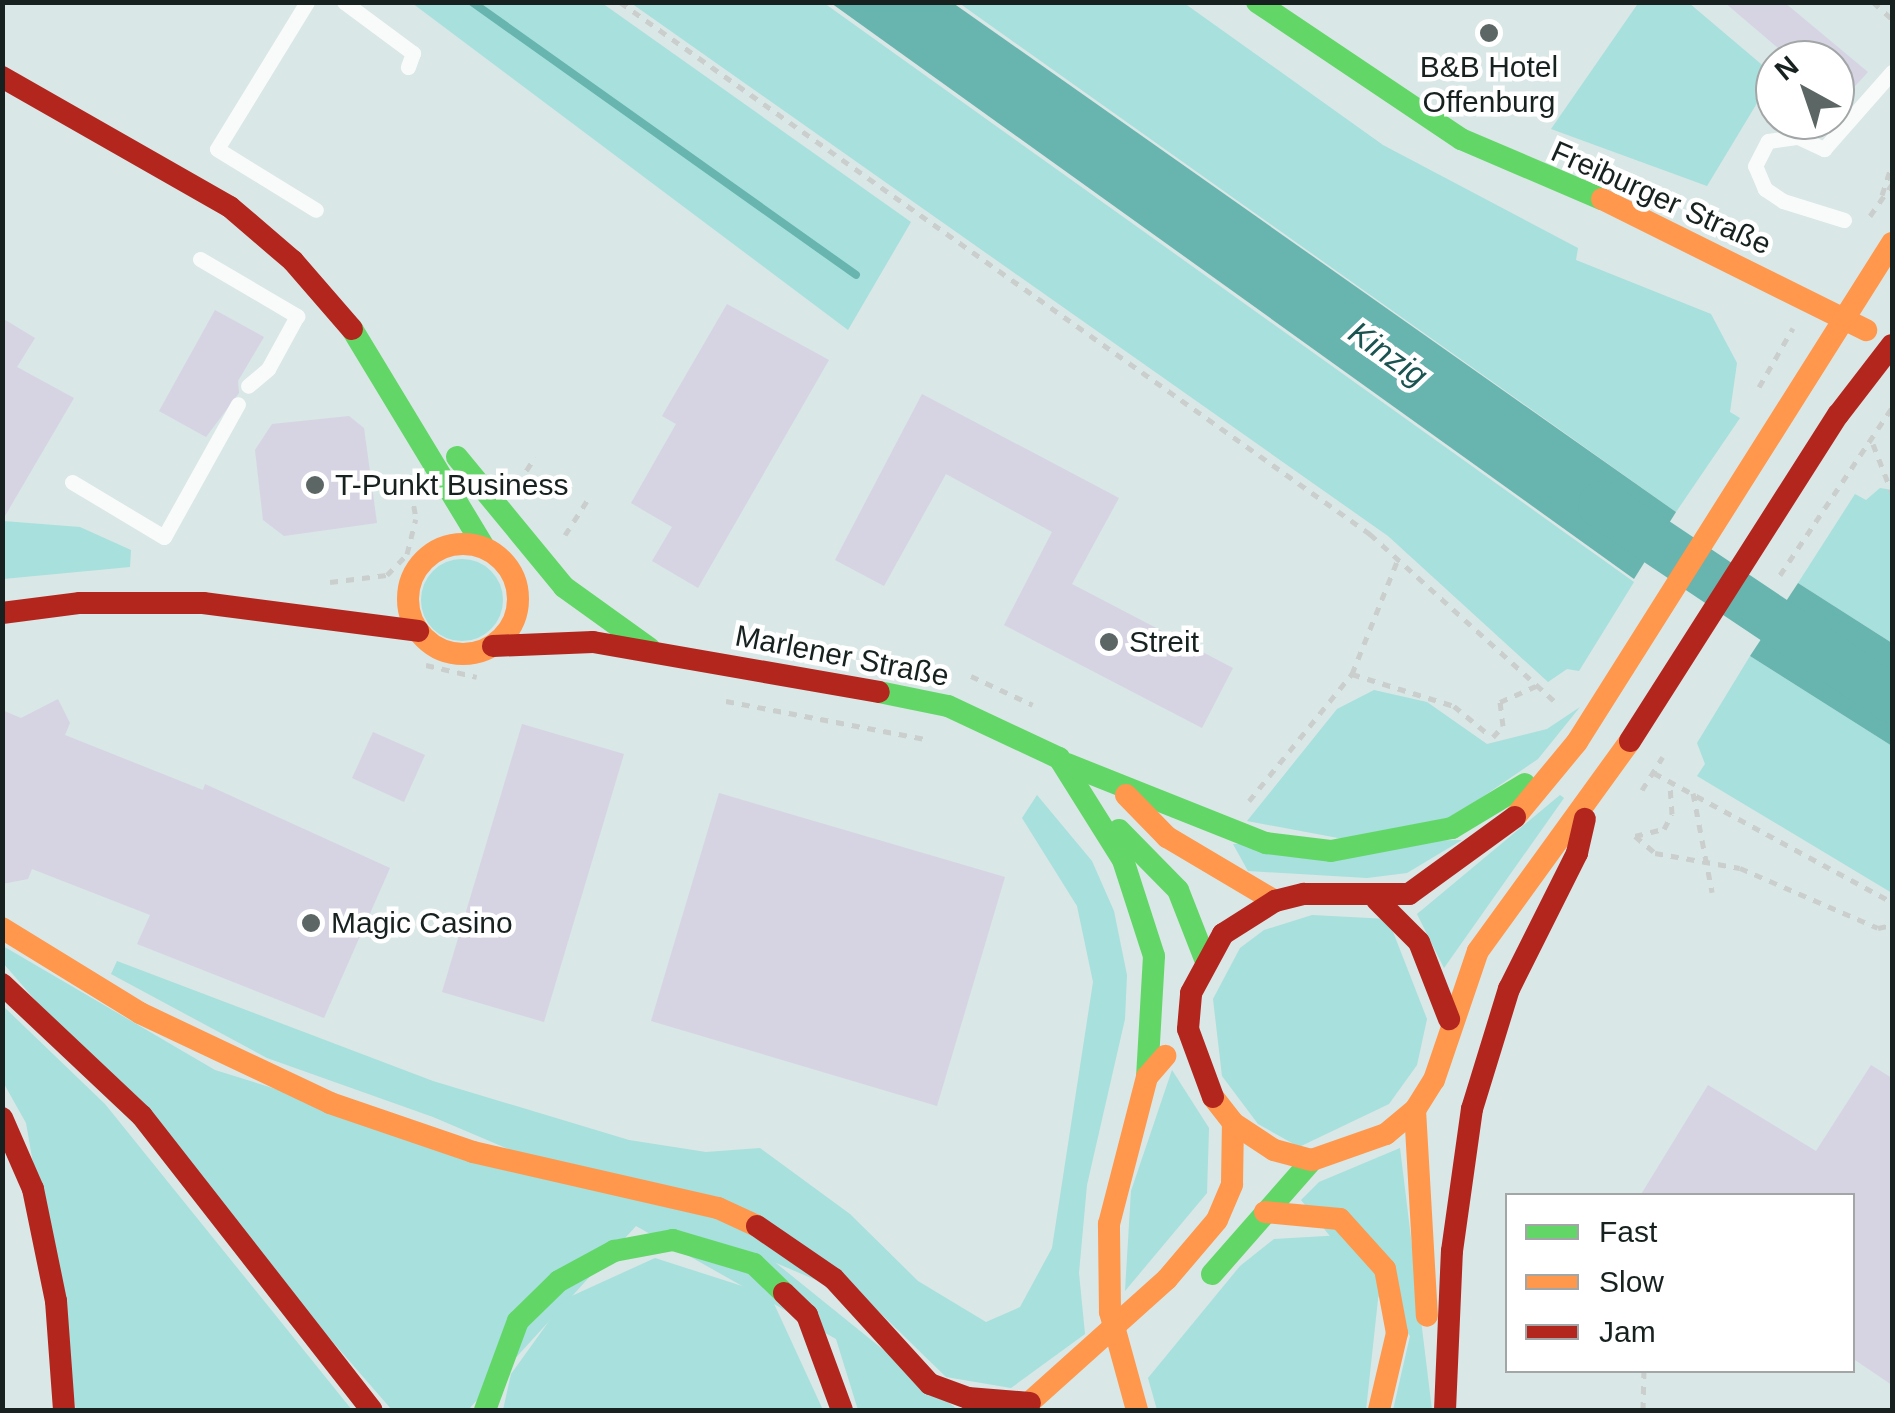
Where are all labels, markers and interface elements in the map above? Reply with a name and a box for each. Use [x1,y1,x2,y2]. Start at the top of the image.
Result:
marker: B&B Hotel Offenburg [1478,22,1500,44]
north arrow [1755,40,1855,140]
place label: B&B Hotel Offenburg [1420,49,1558,120]
text: N [1769,50,1804,87]
street label: Freiburger Straße [1546,133,1776,263]
water label: Kinzig [1341,313,1435,395]
place label: T-Punkt Business [335,467,568,503]
marker: T-Punkt Business [304,474,326,496]
street label: Marlener Straße [732,618,952,694]
place label: Streit [1129,624,1199,660]
marker: Streit [1098,631,1120,653]
place label: Magic Casino [331,905,513,941]
marker: Magic Casino [300,912,322,934]
legend [1505,1193,1855,1373]
text: Fast [1599,1215,1657,1248]
text: Slow [1599,1265,1664,1298]
text: Jam [1599,1315,1656,1348]

